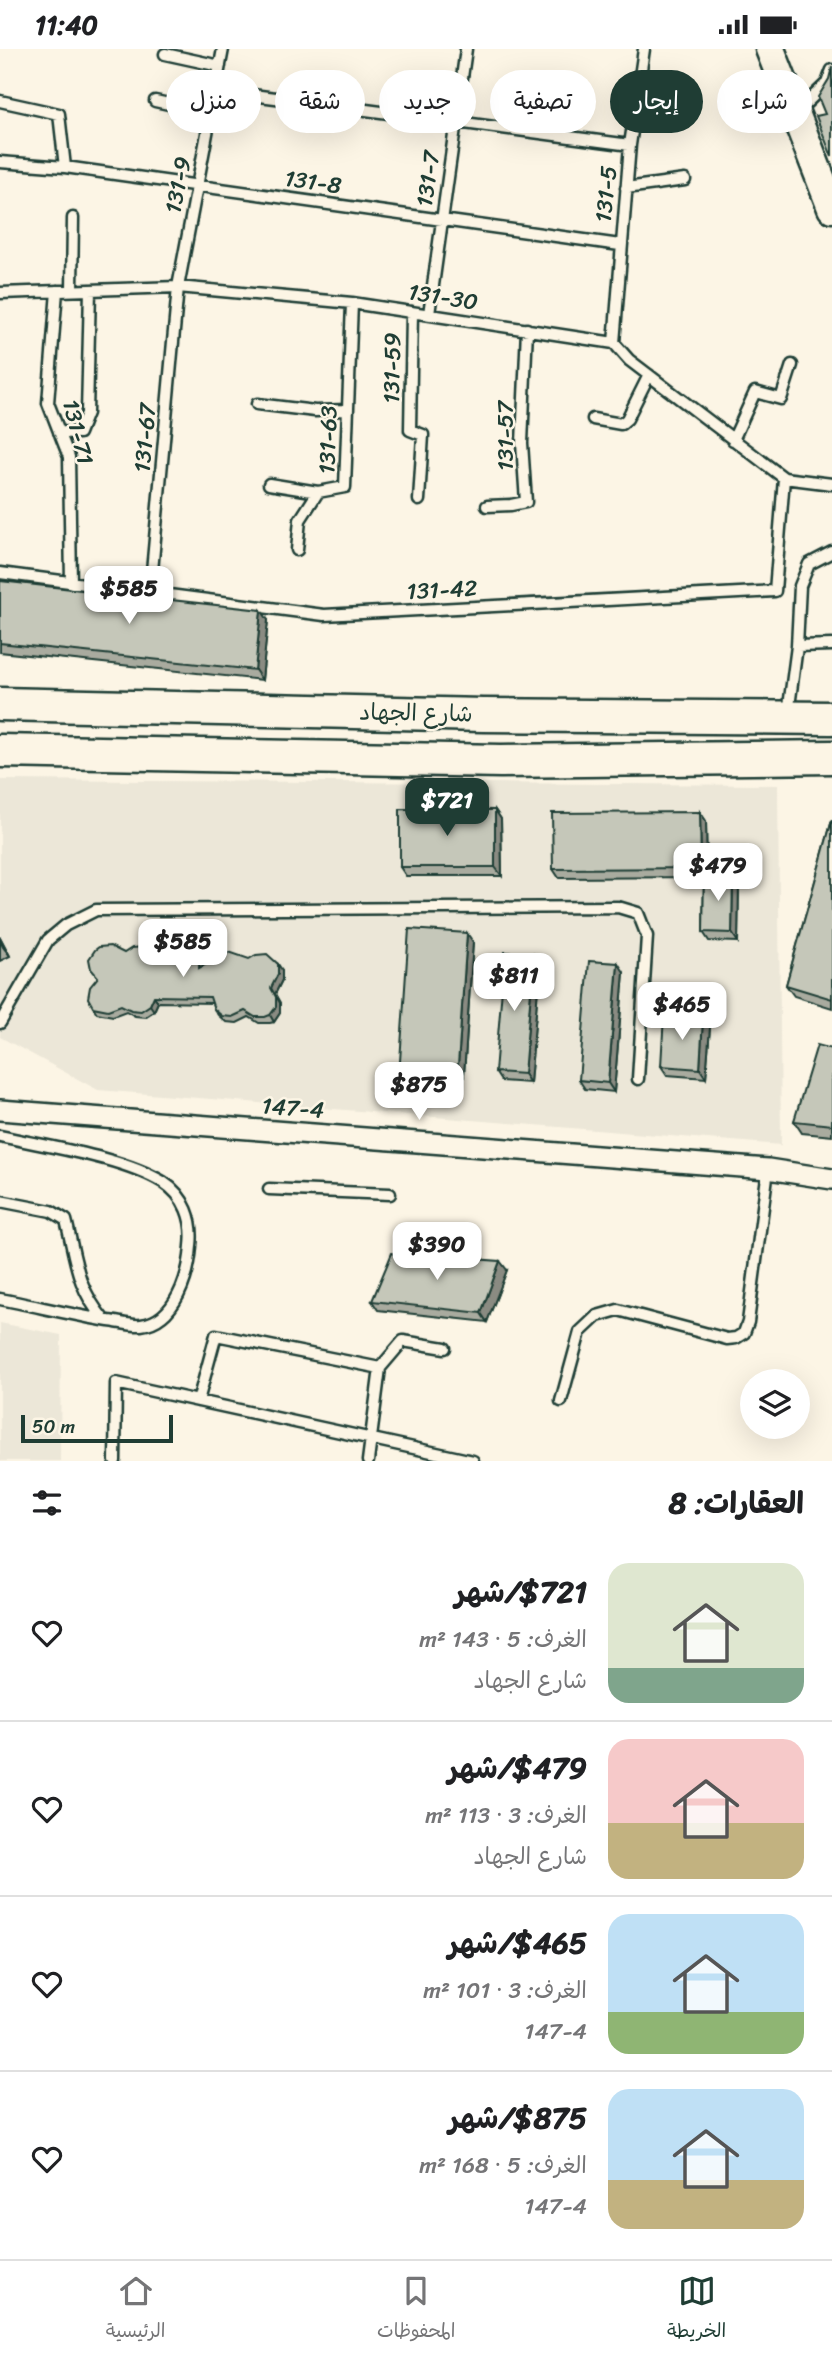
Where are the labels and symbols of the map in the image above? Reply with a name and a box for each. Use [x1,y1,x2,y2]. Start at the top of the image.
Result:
street label: 131-7 [404,146,452,210]
street label: 131-9 [152,153,204,217]
street label: 131-8 [282,158,344,206]
street label: 131-5 [583,163,629,225]
street label: 131-30 [405,271,481,323]
street label: 131-59 [371,332,413,404]
street label: 131-71 [50,395,106,469]
street label: 131-57 [485,399,526,471]
street label: 131-67 [122,400,169,474]
street label: 131-63 [306,405,350,475]
pin: $585 [88,567,170,626]
street label: 131-42 [406,568,478,612]
street label: شارع الجهاد [359,692,473,734]
pin: $721 [406,779,488,838]
pin: $479 [677,843,759,903]
pin: $585 [142,919,224,979]
pin: $811 [473,953,555,1013]
pin: $465 [641,983,723,1042]
pin: $875 [378,1063,460,1122]
street label: 147-4 [260,1085,326,1131]
pin: $390 [396,1223,478,1282]
scale bar [21,1412,173,1444]

